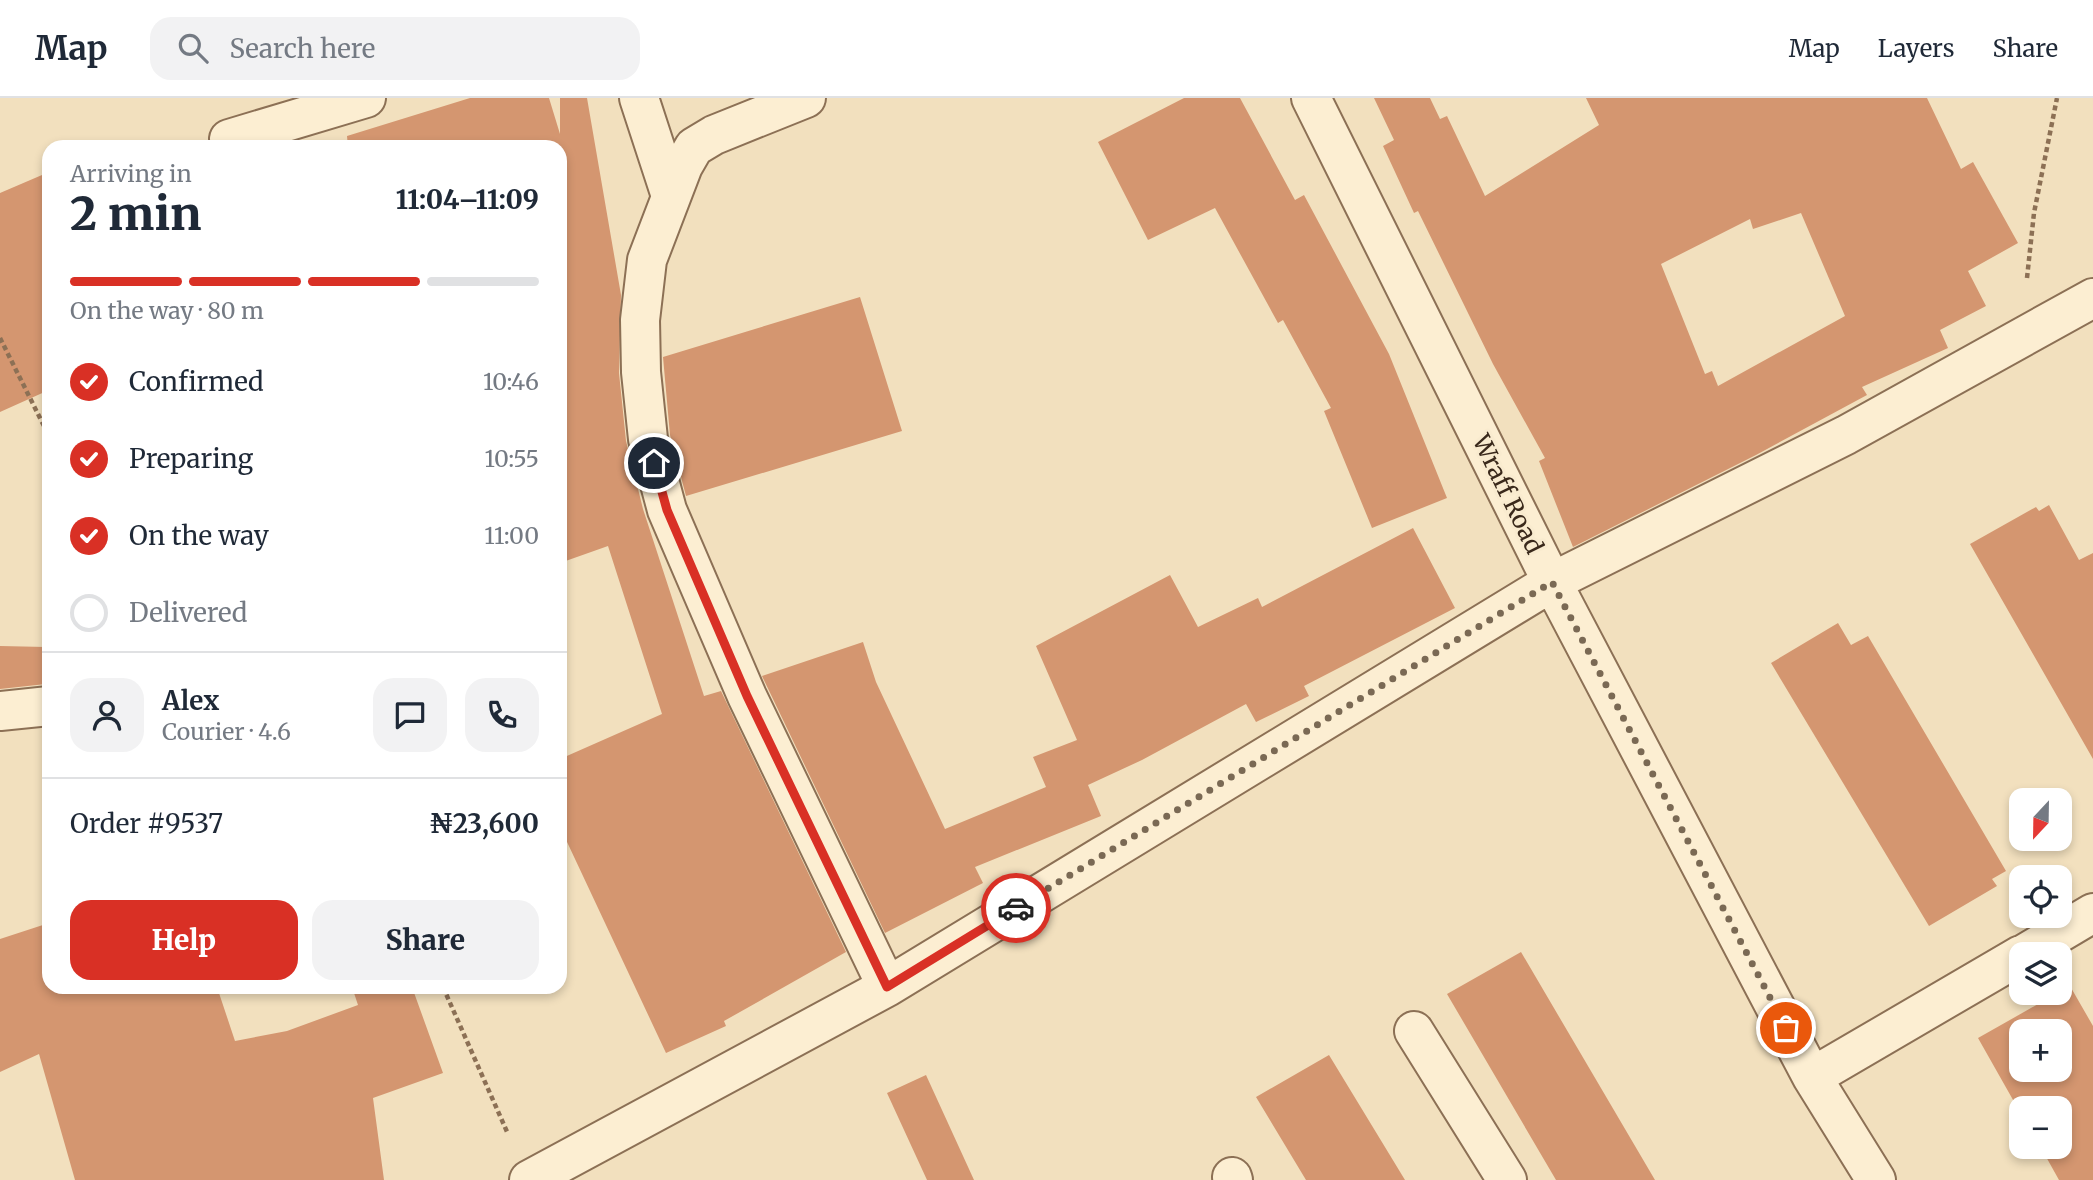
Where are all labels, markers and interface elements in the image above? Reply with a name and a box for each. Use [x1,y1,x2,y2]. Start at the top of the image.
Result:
search box [150,17,640,80]
text: Map [35,28,108,69]
icon: search [174,29,212,67]
text: Search here [230,32,375,65]
text: Map [1789,33,1840,64]
text: Layers [1878,33,1954,64]
text: Share [1992,33,2058,64]
text: Arriving in [70,159,192,188]
text: 11:04–11:09 [396,183,539,216]
text: 2 min [70,185,202,243]
text: On the way · 80 m [70,296,264,325]
icon: check [70,363,108,401]
text: Confirmed [129,365,264,398]
text: 10:46 [483,367,539,396]
street label: Wraff Road [1465,428,1550,559]
pin [624,433,684,493]
icon: check [70,440,108,478]
text: Preparing [129,442,253,475]
text: 10:55 [485,444,539,473]
icon: home [635,444,673,482]
icon: check [70,517,108,555]
text: On the way [129,519,269,552]
text: 11:00 [484,521,539,550]
text: Delivered [129,596,248,629]
button: person [70,678,144,752]
button: chat [373,678,447,752]
button: phone [465,678,539,752]
text: Alex [162,684,219,717]
text: Courier · 4.6 [162,717,291,746]
north arrow [2009,788,2072,850]
map controls [2009,788,2072,1159]
text: Order #9537 [70,807,223,840]
text: ₦23,600 [429,807,539,840]
button: locate [2009,865,2072,928]
courier [981,873,1051,943]
icon: car [997,889,1035,927]
button: Help [70,900,298,980]
button: Share [312,900,539,980]
button: layers [2009,942,2072,1005]
pin [1756,998,1816,1058]
icon: bag [1767,1009,1805,1047]
button: + [2009,1019,2072,1082]
button: − [2009,1096,2072,1159]

